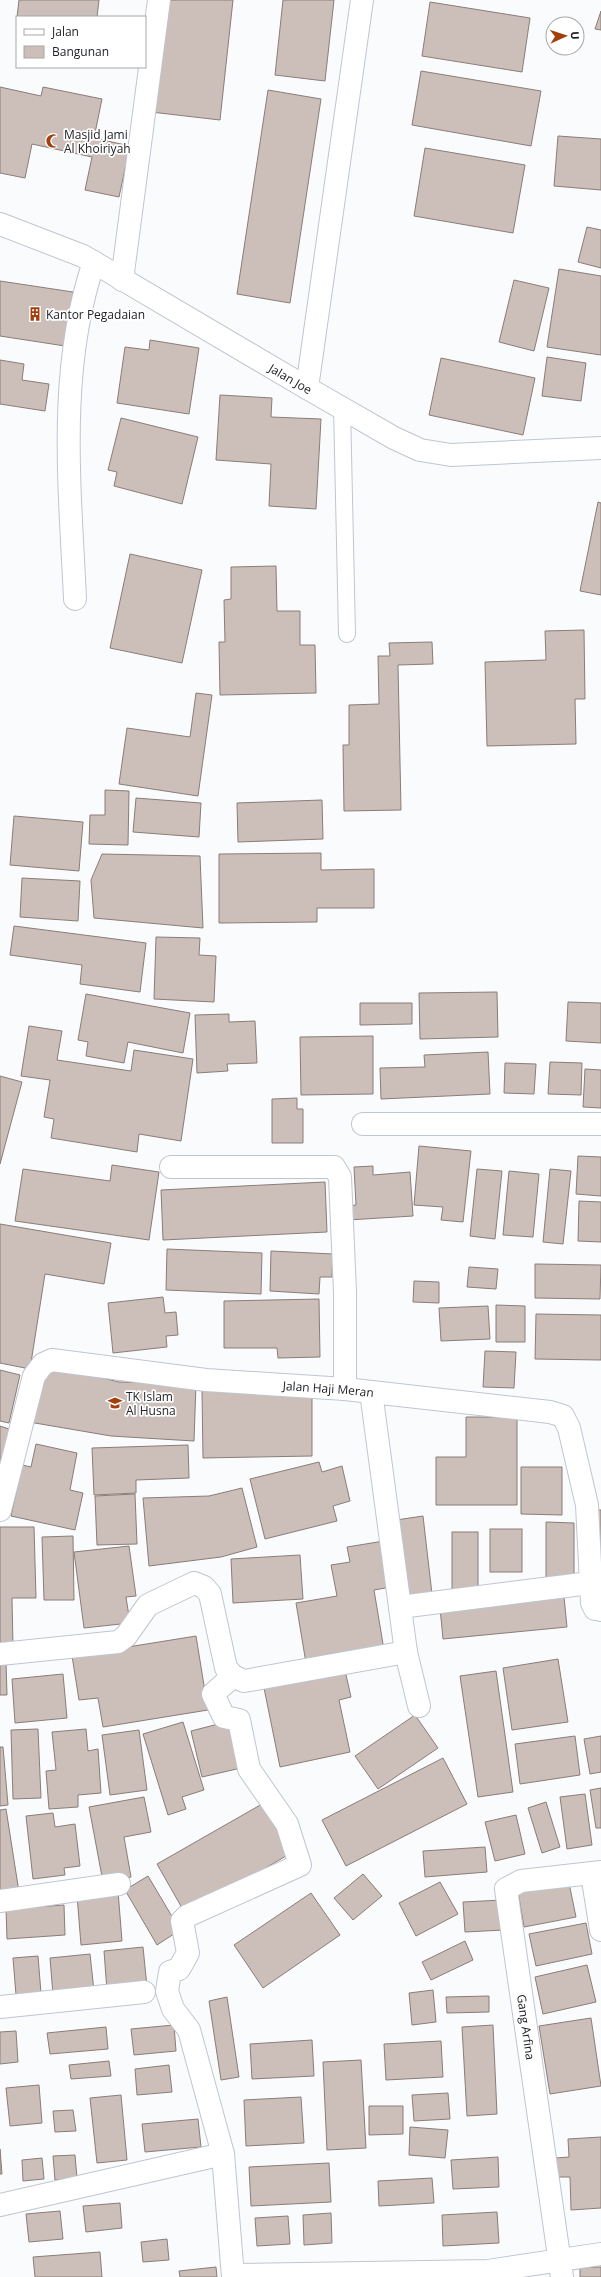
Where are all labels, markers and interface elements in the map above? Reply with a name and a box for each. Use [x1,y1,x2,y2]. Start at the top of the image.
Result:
legend [16,16,146,68]
north arrow [545,16,585,56]
text: Jalan [51,23,79,40]
text: U [568,31,583,40]
text: Bangunan [52,43,109,60]
place label: Masjid Jami Al Khoiriyah [64,126,131,157]
mosque icon: Masjid Jami Al Khoiriyah [45,133,61,149]
building icon: Kantor Pegadaian [27,306,43,322]
place label: Kantor Pegadaian [46,306,145,323]
street label: Jalan Joe [265,359,316,398]
street label: Jalan Haji Meran [281,1376,375,1401]
place label: TK Islam Al Husna [126,1388,176,1419]
school or university icon: TK Islam Al Husna [107,1395,123,1411]
street label: Gang Arfina [513,1993,539,2061]

